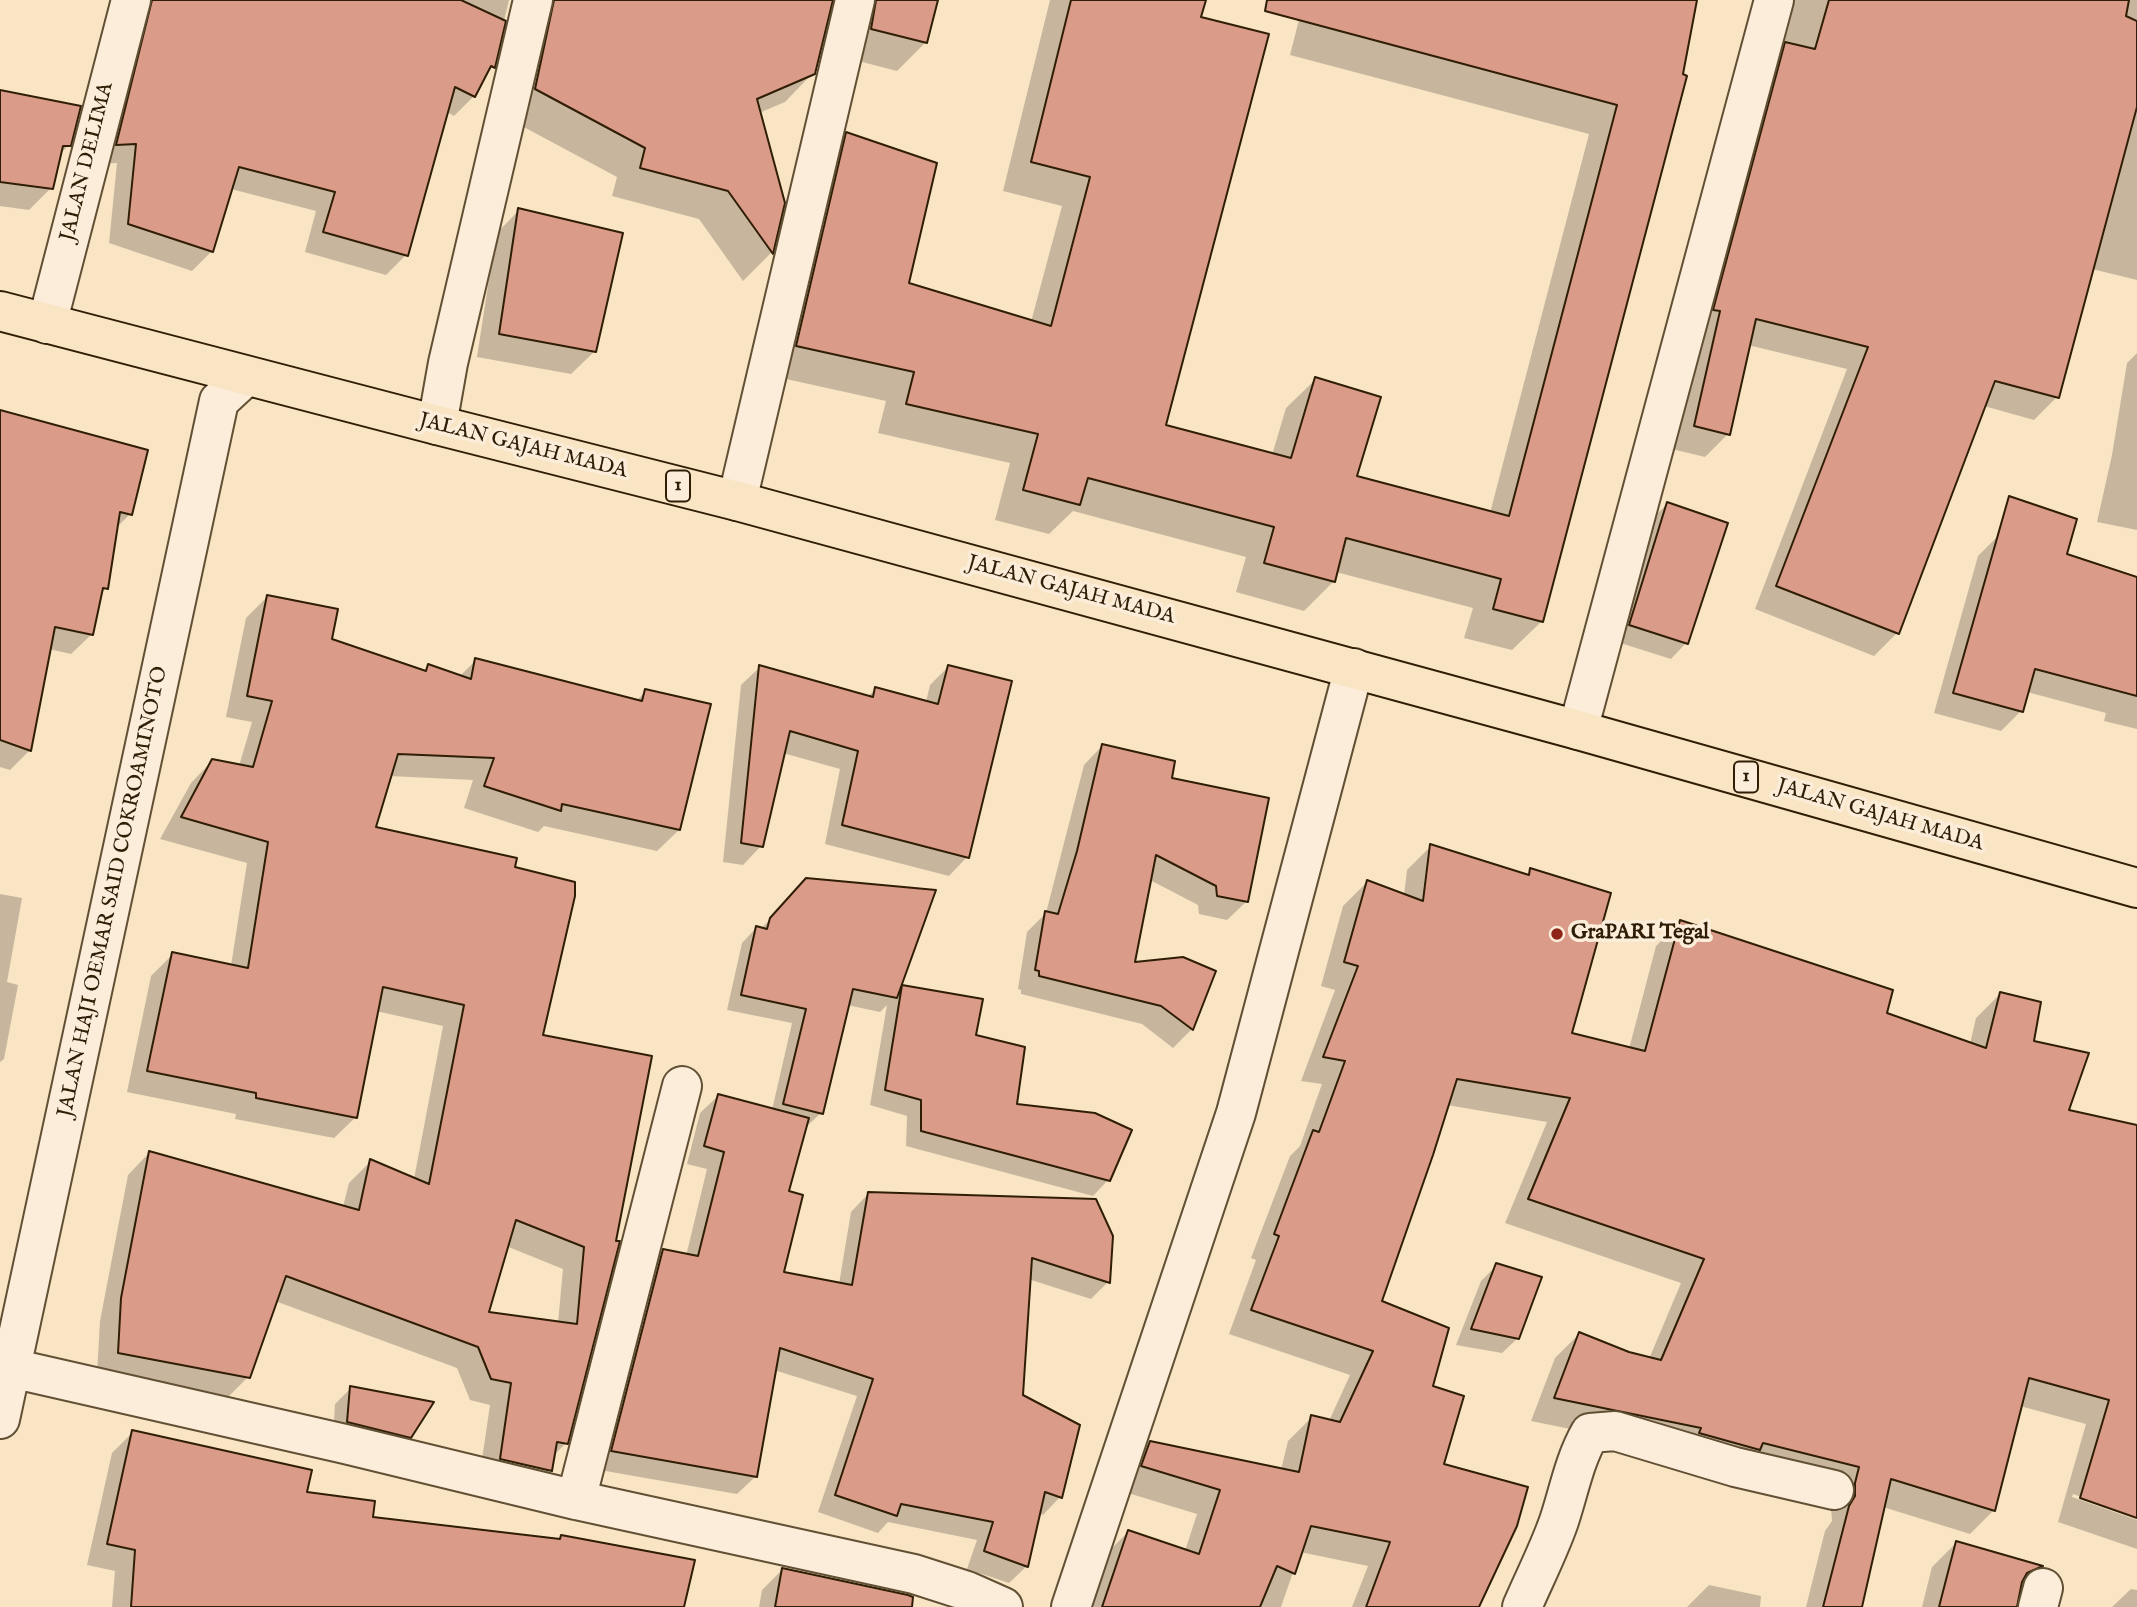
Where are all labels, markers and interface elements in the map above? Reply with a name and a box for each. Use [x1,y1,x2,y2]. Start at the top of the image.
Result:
street label: JALAN DELIMA [56,80,120,244]
street label: JALAN GAJAH MADA [416,409,630,485]
road number: 1 [666,471,690,502]
street label: JALAN GAJAH MADA [964,551,1178,631]
street label: JALAN HAJI OEMAR SAID COKROAMINOTO [54,664,174,1120]
road number: 1 [1734,762,1758,792]
street label: JALAN GAJAH MADA [1774,774,1986,858]
place label: GraPARI Tegal [1571,921,1709,947]
marker: GraPARI Tegal [1549,926,1565,942]

